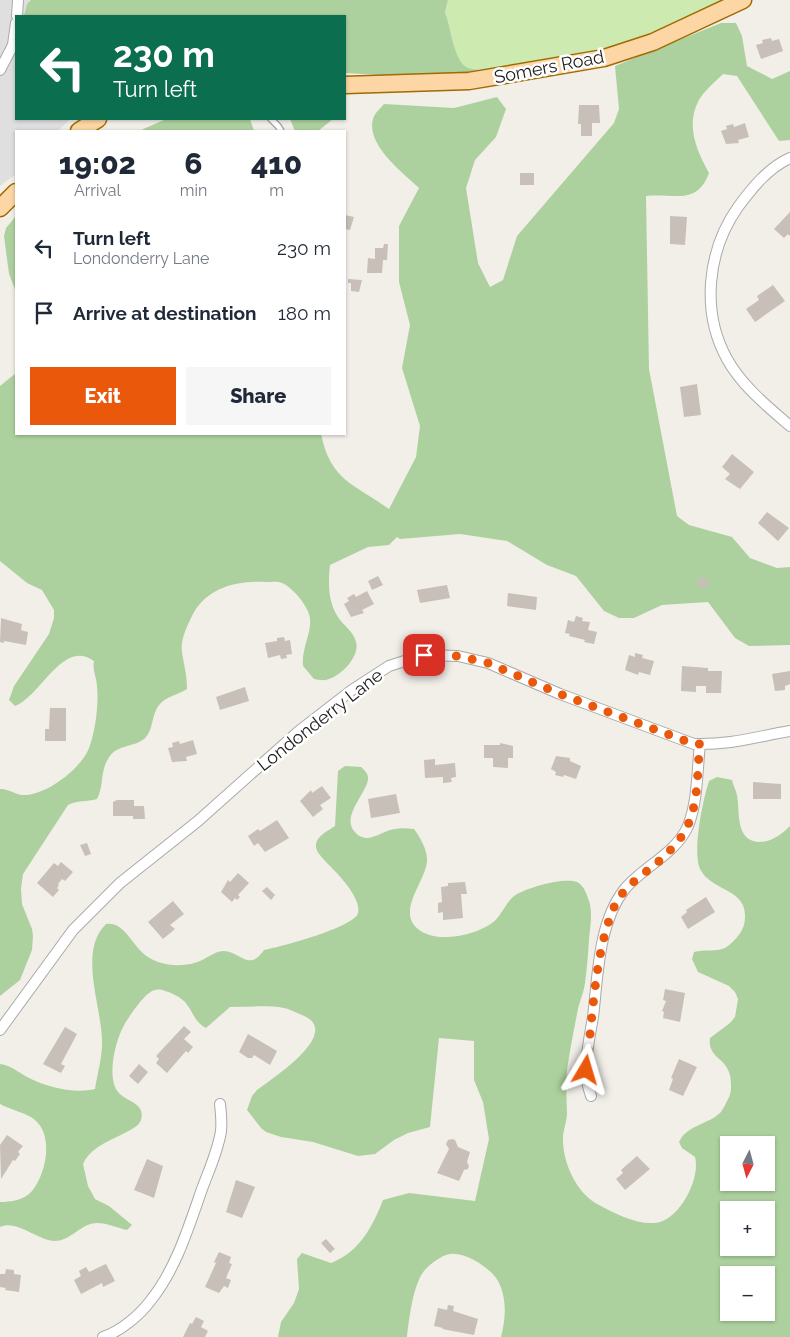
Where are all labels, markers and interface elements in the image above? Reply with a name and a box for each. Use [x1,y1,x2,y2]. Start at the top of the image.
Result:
text: 230 m [113,34,215,75]
icon: left [30,35,95,100]
street label: Somers Road [492,46,606,87]
text: Turn left [113,76,197,102]
text: 19:02 [59,146,136,181]
text: 6 [184,146,203,181]
text: 410 [251,146,302,181]
text: Arrival [74,181,121,200]
text: min [180,181,207,200]
text: m [269,181,284,200]
text: Turn left [73,227,150,249]
icon: left [30,234,58,262]
text: 230 m [277,237,331,259]
text: Londonderry Lane [73,249,209,268]
icon: arrive [30,299,58,327]
text: Arrive at destination [73,302,257,324]
text: 180 m [278,302,331,324]
button: Exit [30,367,176,425]
button: Share [186,367,331,425]
pin [403,634,445,676]
icon: arrive [410,641,438,669]
street label: Londonderry Lane [253,664,387,775]
position arrow [559,1043,611,1095]
north arrow [720,1136,775,1191]
map controls [720,1136,775,1321]
button: + [720,1201,775,1256]
button: − [720,1266,775,1321]

